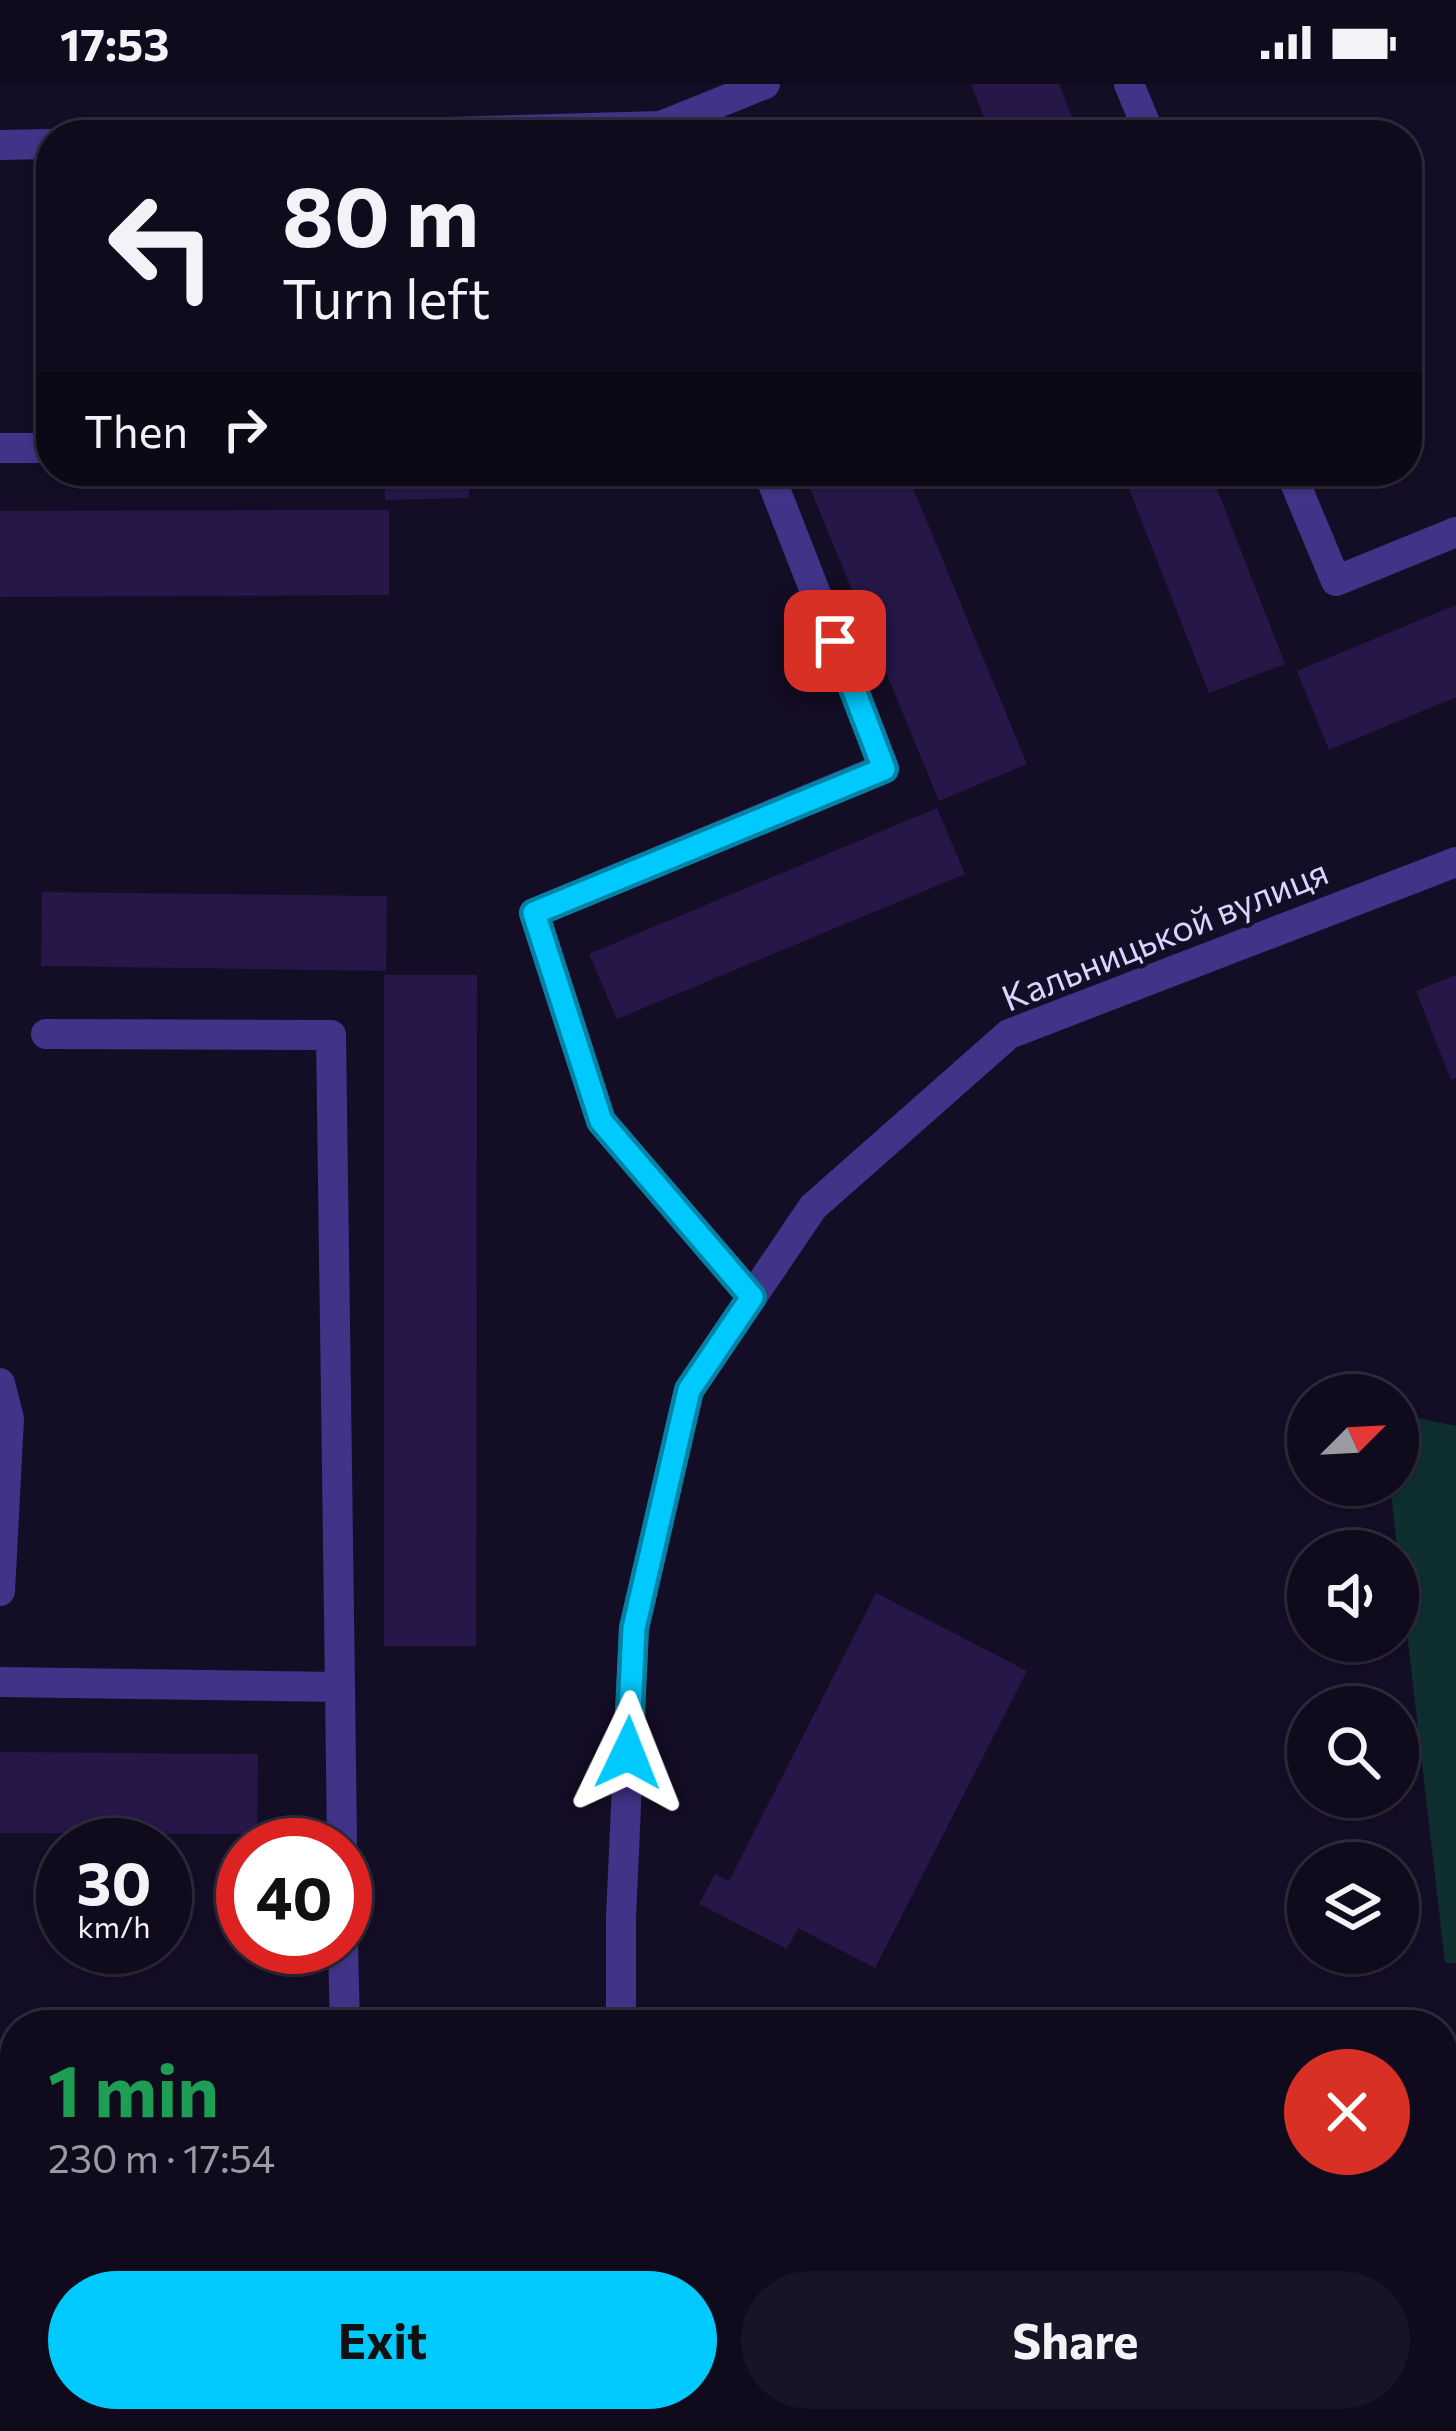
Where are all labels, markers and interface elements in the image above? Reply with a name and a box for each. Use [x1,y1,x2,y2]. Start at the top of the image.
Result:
text: 17:53 [60,15,169,70]
text: 80 m [282,162,479,264]
icon: left [84,168,240,324]
text: Turn left [282,264,490,330]
icon: right [212,396,278,462]
text: Then [84,402,188,457]
pin [784,590,886,692]
icon: arrive [802,608,868,674]
street label: Кальницькой вулиця [995,848,1334,1019]
north arrow [1287,1374,1419,1506]
map controls [1287,1374,1419,1974]
button: sound [1287,1530,1419,1662]
button: search [1287,1686,1419,1818]
position arrow [565,1690,691,1816]
speed limit sign: 40 [216,1818,372,1974]
button: layers [1287,1842,1419,1974]
text: 30 [77,1844,151,1917]
text: km/h [78,1907,150,1944]
text: 1 min [48,2044,219,2132]
button: close [1284,2049,1410,2175]
text: 230 m · 17:54 [48,2133,275,2181]
button: Exit [48,2271,717,2409]
button: Share [741,2271,1410,2409]

